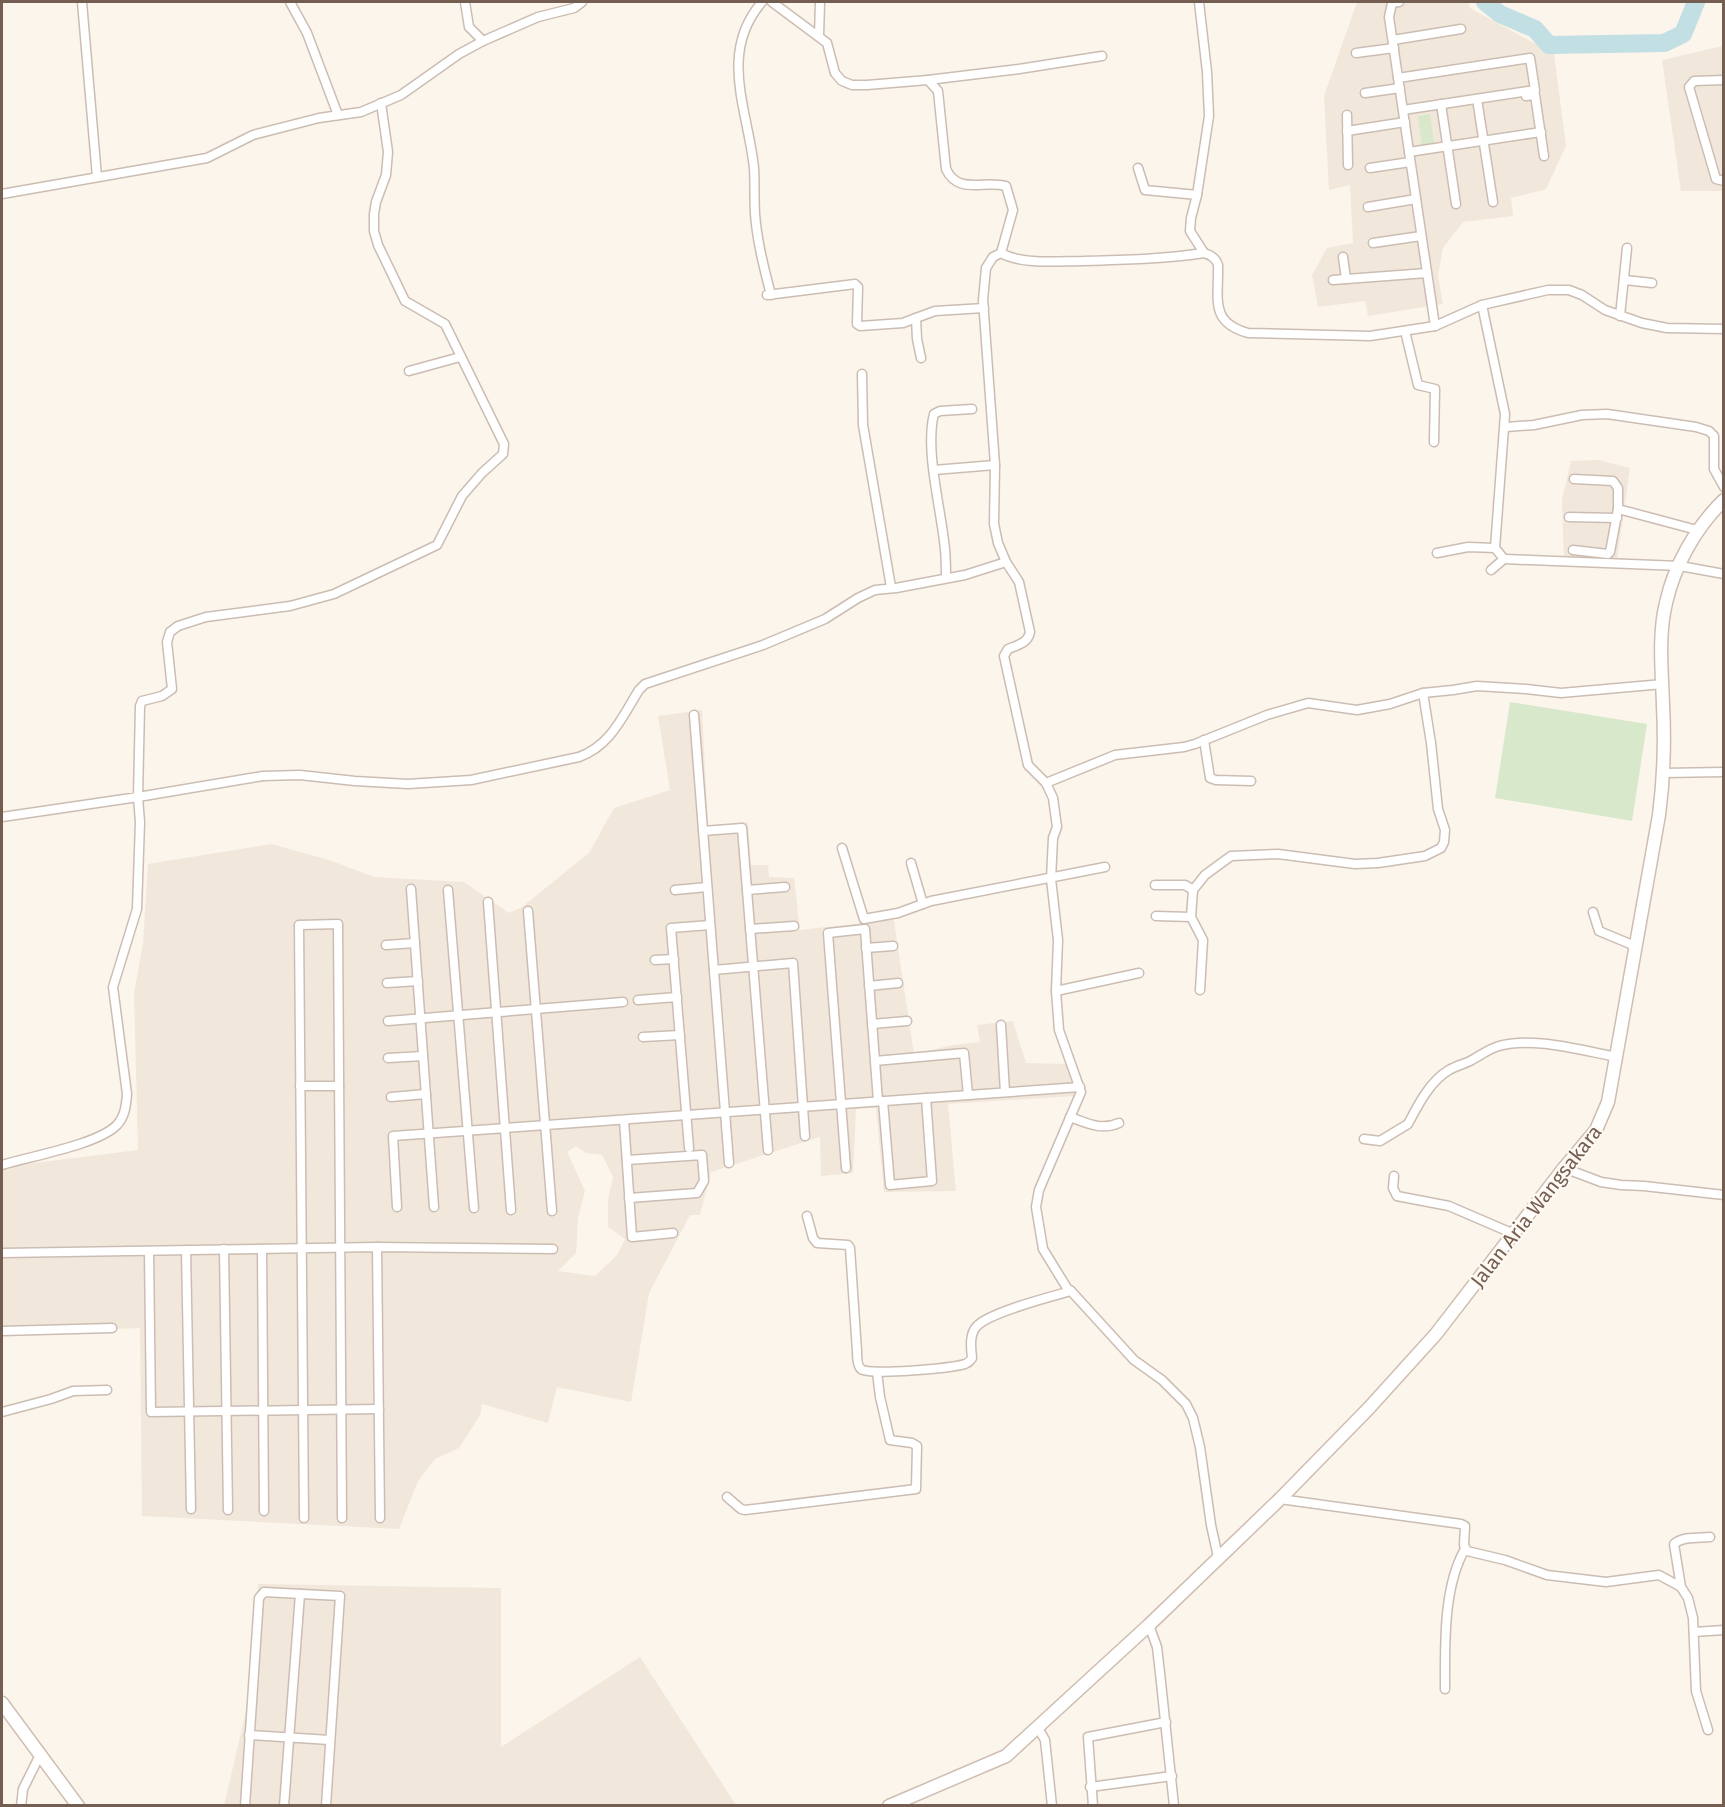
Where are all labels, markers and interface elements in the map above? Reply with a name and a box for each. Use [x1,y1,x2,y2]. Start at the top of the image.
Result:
street label: Jalan Aria Wangsakara [1465,1120,1607,1292]

